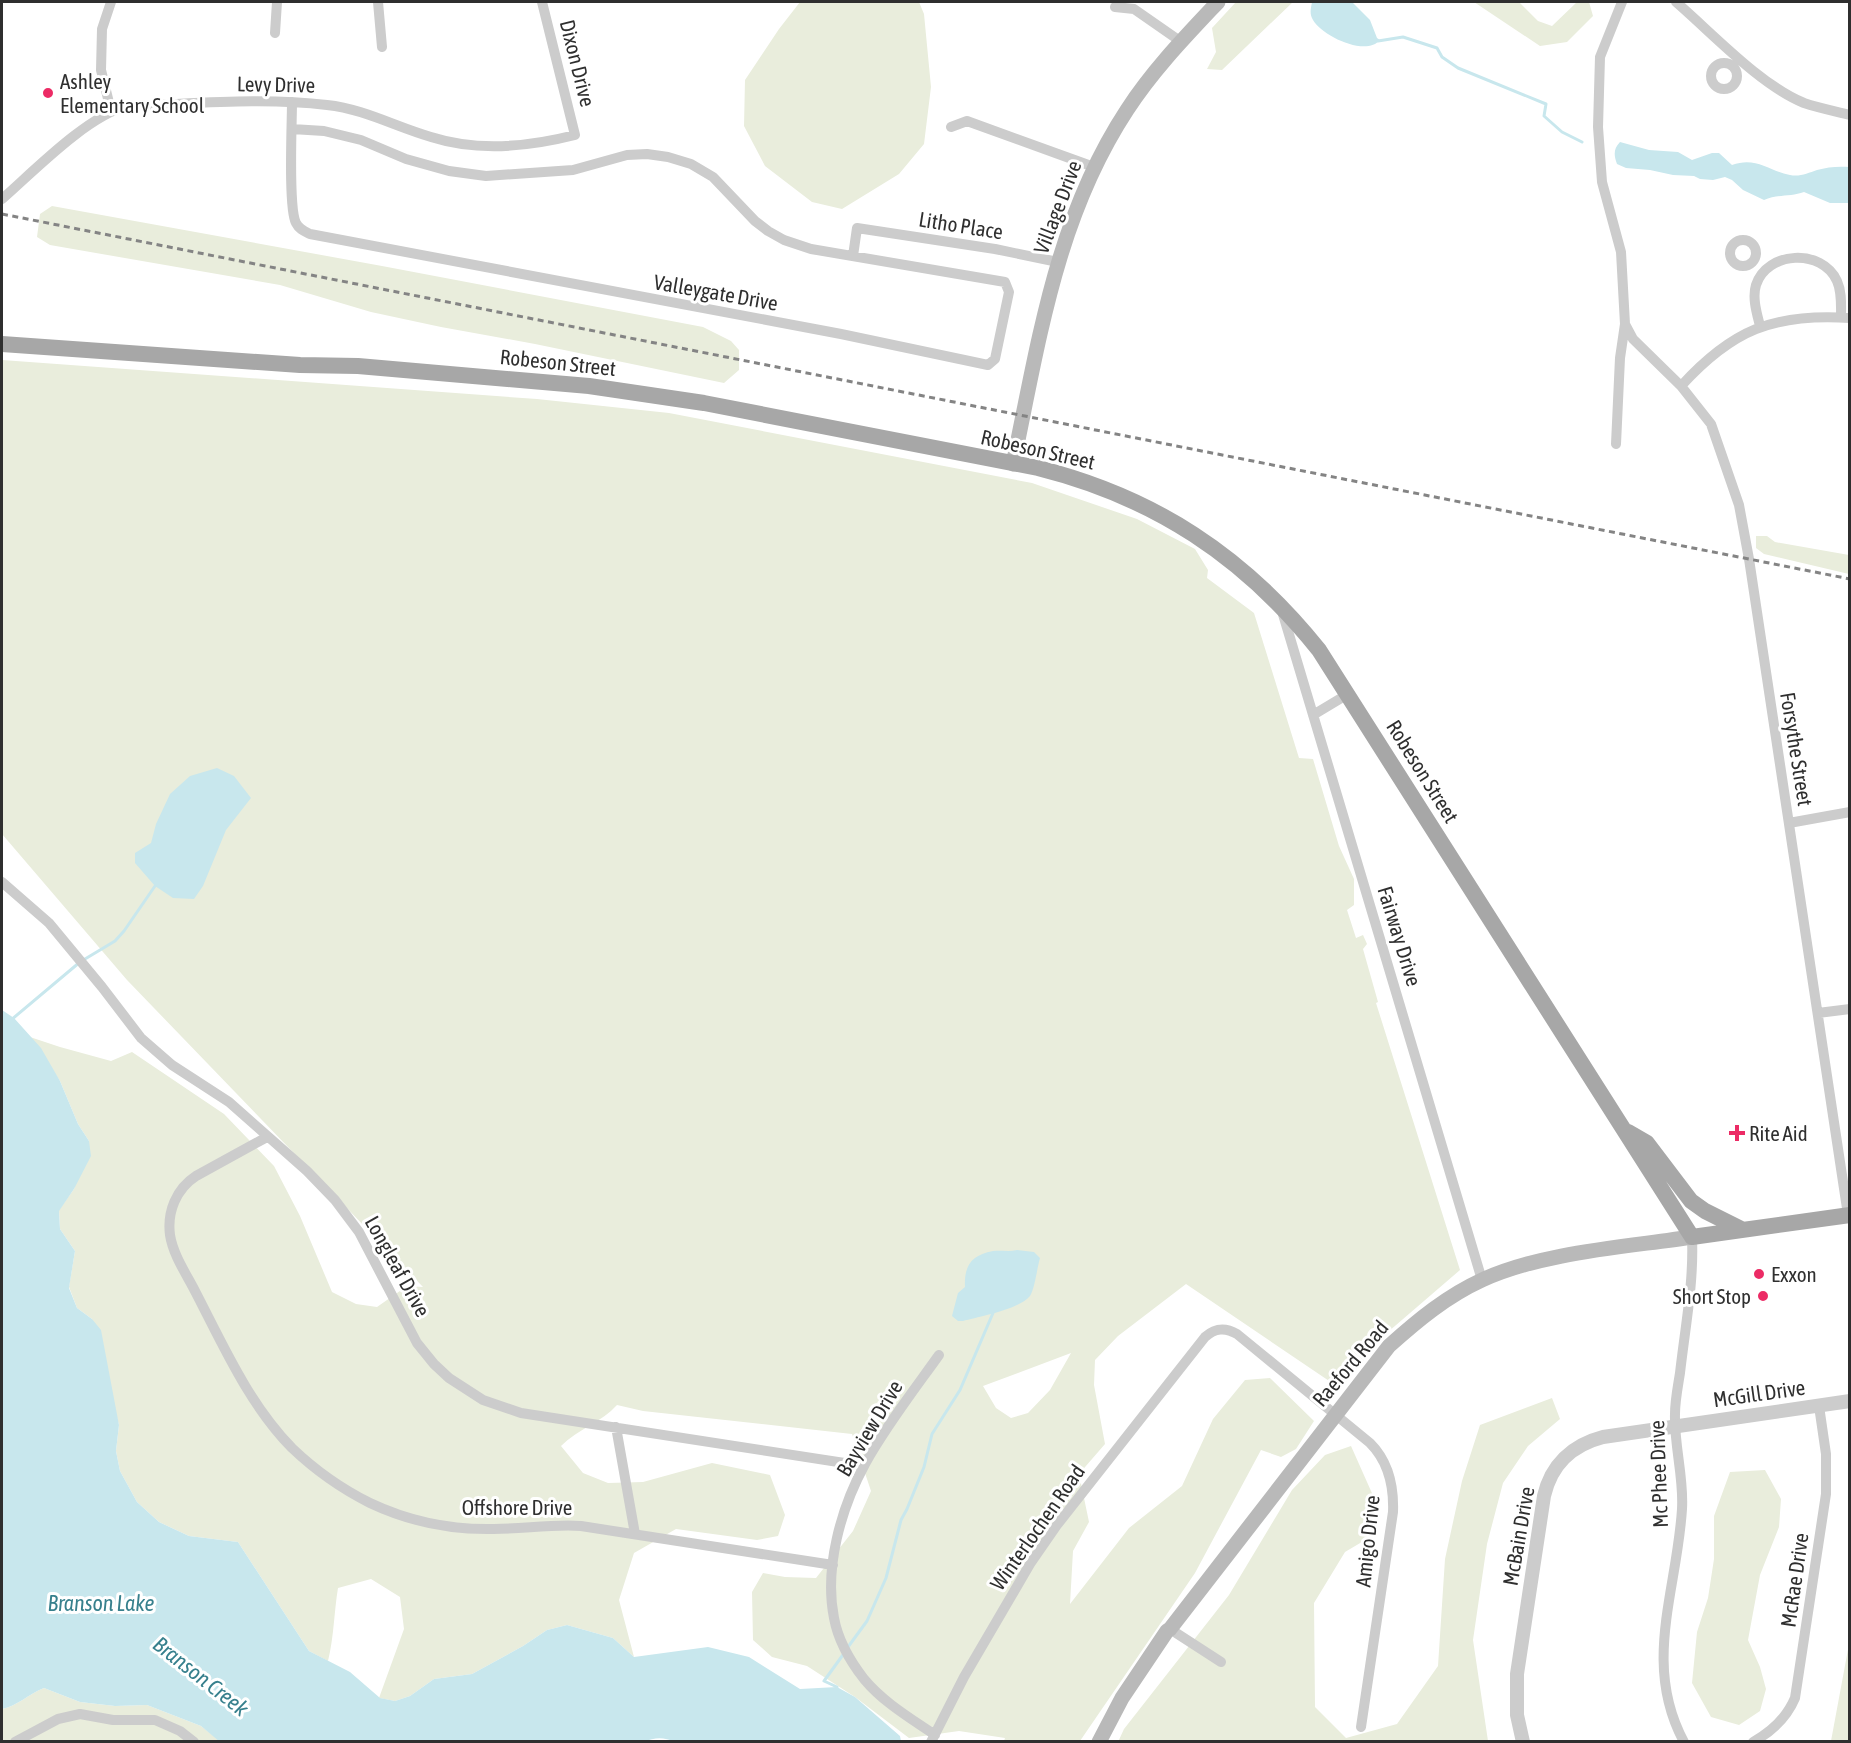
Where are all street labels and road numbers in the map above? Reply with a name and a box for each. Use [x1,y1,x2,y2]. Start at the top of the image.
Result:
street label: Dixon Drive [556,17,600,109]
street label: Levy Drive [237,71,315,97]
street label: Village Drive [1028,157,1086,257]
street label: Litho Place [917,207,1005,243]
street label: Valleygate Drive [652,269,780,315]
street label: Robeson Street [499,344,617,380]
street label: Robeson Street [979,424,1097,474]
street label: Forsythe Street [1776,690,1818,808]
street label: Robeson Street [1382,715,1464,827]
street label: Fairway Drive [1373,883,1427,989]
street label: Longleaf Drive [361,1212,435,1320]
street label: Raeford Road [1307,1315,1393,1411]
street label: McGill Drive [1711,1375,1807,1411]
street label: Bayview Drive [831,1376,907,1480]
street label: Mc Phee Drive [1644,1420,1672,1528]
street label: Winterlochen Road [985,1460,1089,1594]
street label: McBain Drive [1497,1485,1539,1587]
street label: Amigo Drive [1350,1494,1384,1588]
street label: Offshore Drive [462,1495,572,1519]
street label: McRae Drive [1775,1531,1813,1629]

